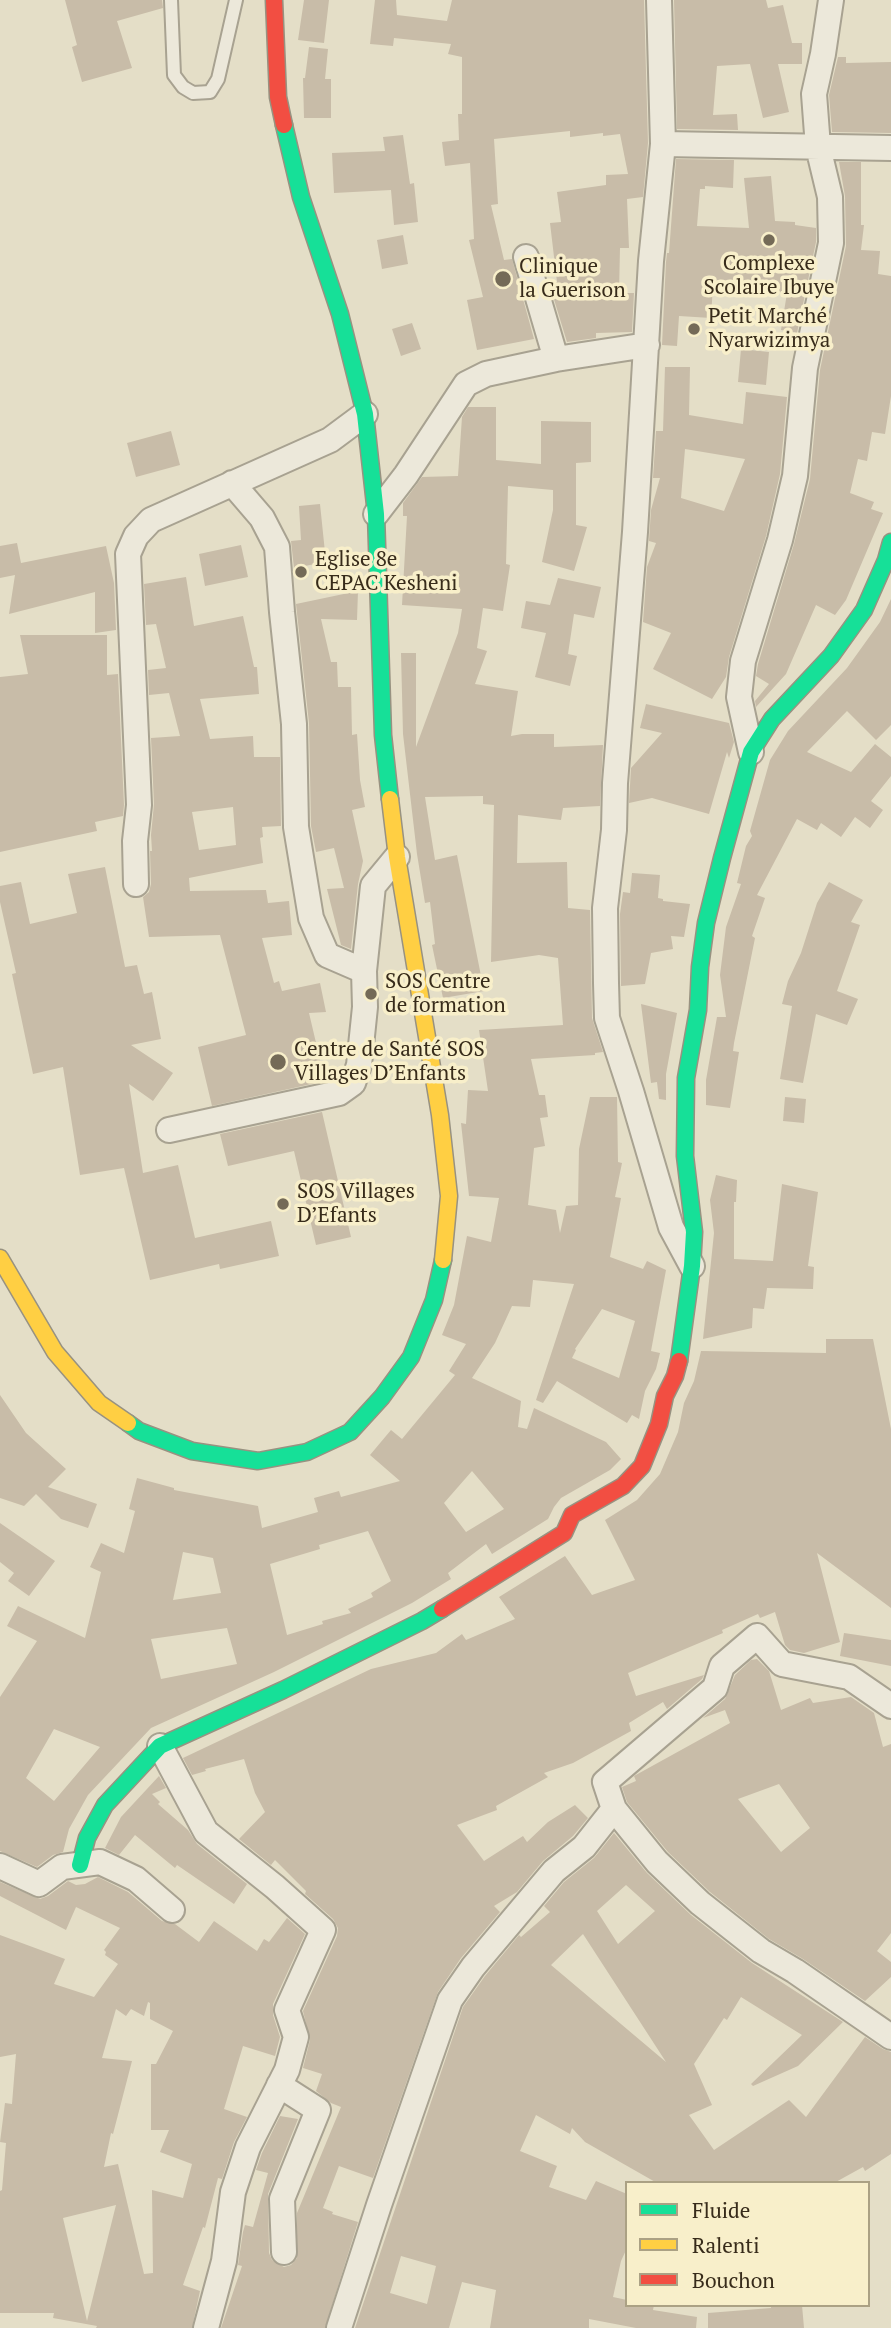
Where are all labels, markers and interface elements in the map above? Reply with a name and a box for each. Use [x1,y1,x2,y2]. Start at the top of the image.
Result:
marker: Complexe Scolaire Ibuye [761,232,777,248]
place label: Complexe Scolaire Ibuye [704,251,834,301]
place label: Clinique la Guerison [519,254,626,304]
marker: Clinique la Guerison [493,269,513,289]
place label: Petit Marché Nyarwizimya [708,304,830,354]
marker: Petit Marché Nyarwizimya [686,321,702,337]
place label: Eglise 8e CEPAC Kesheni [315,547,457,597]
marker: Eglise 8e CEPAC Kesheni [293,564,309,580]
place label: SOS Centre de formation [385,969,506,1019]
marker: SOS Centre de formation [363,986,379,1002]
place label: Centre de Santé SOS Villages D’Enfants [294,1037,485,1087]
marker: Centre de Santé SOS Villages D’Enfants [268,1052,288,1072]
place label: SOS Villages D’Efants [297,1179,415,1229]
marker: SOS Villages D’Efants [275,1196,291,1212]
legend [625,2181,870,2307]
text: Fluide [692,2196,750,2224]
text: Ralenti [692,2231,759,2259]
text: Bouchon [692,2266,775,2294]

